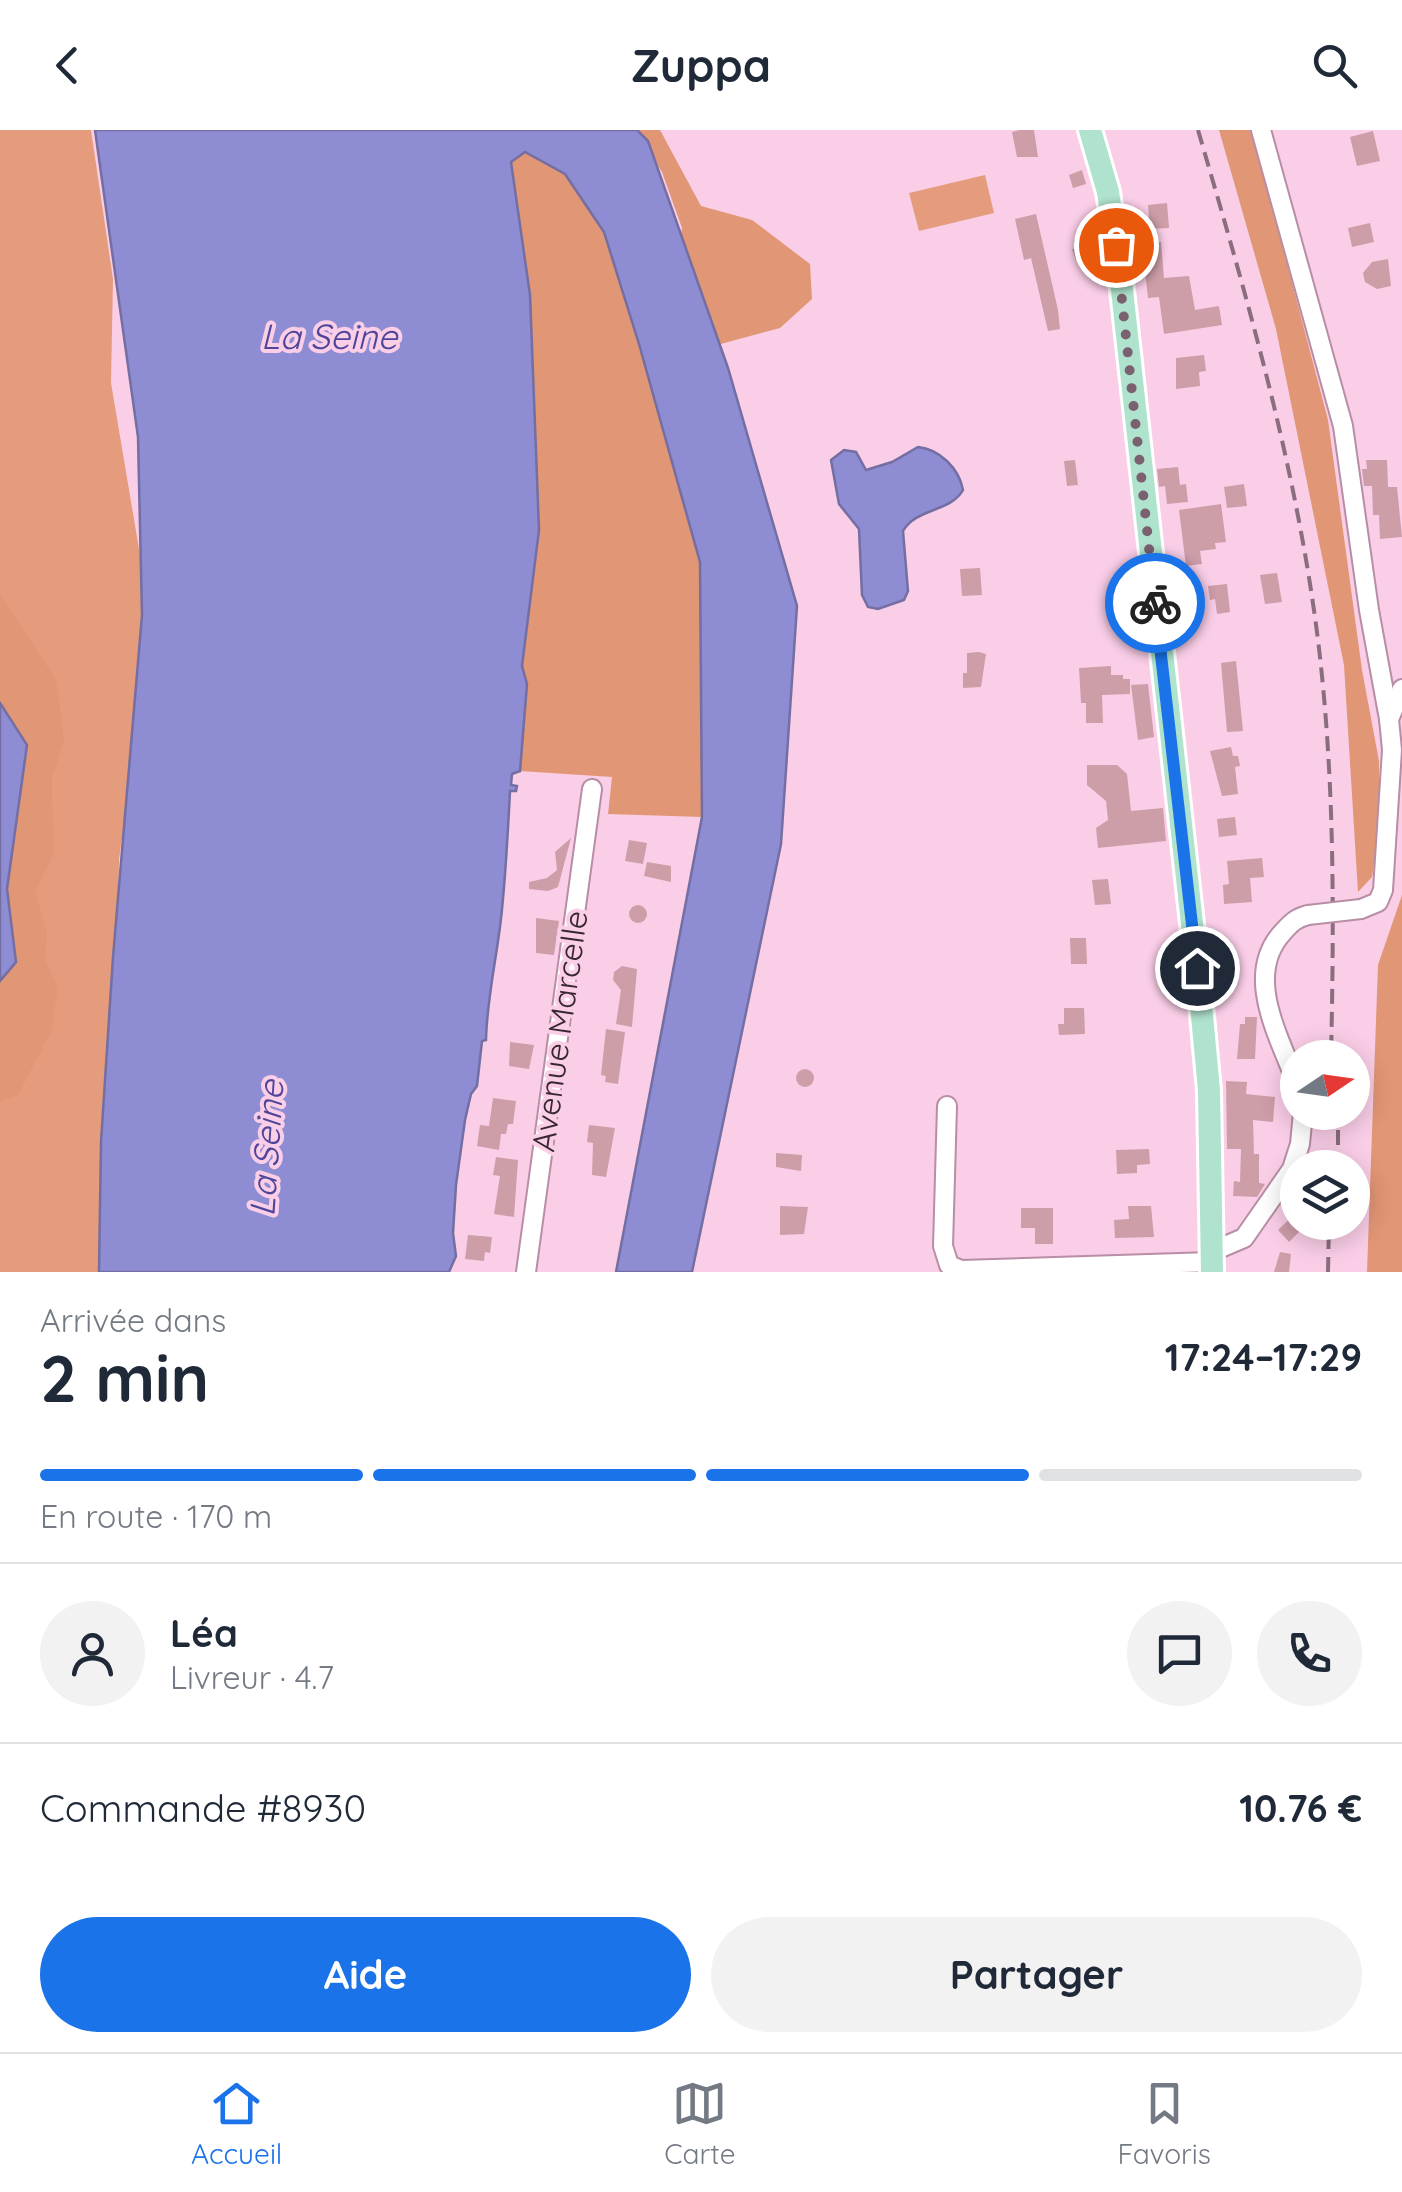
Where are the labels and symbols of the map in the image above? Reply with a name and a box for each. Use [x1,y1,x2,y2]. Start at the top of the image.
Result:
pin [1074,203,1159,288]
water label: La Seine [261,314,398,358]
courier [1105,553,1205,653]
street label: Avenue Marcelle [522,908,596,1154]
pin [1155,926,1240,1011]
north arrow [1280,1040,1370,1130]
water label: La Seine [239,1077,293,1218]

